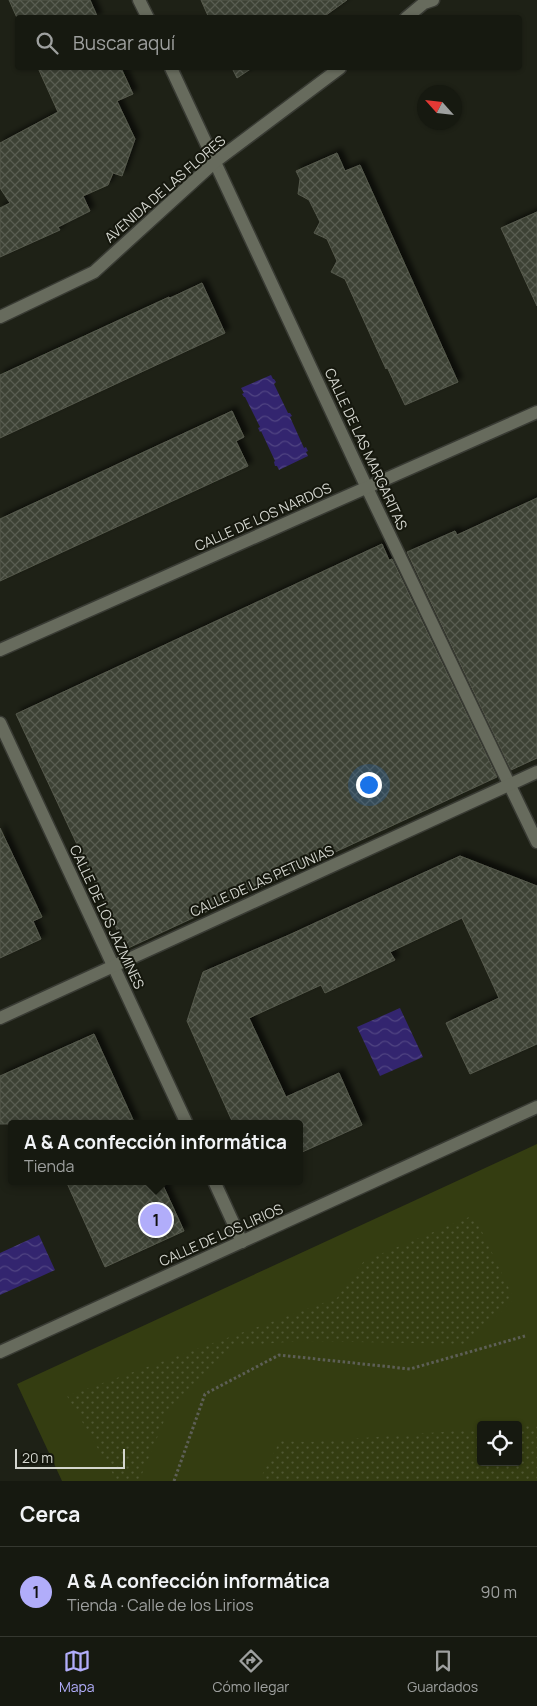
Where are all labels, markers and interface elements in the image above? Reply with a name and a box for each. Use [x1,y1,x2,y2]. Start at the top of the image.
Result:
search box [15,15,522,70]
icon: search [33,29,61,57]
text: Buscar aquí [73,30,175,56]
north arrow [417,85,462,130]
street label: AVENIDA DE LAS FLORES [100,131,229,246]
street label: CALLE DE LAS MARGARITAS [321,365,412,533]
street label: CALLE DE LOS NARDOS [191,478,334,555]
your location [356,772,382,798]
street label: CALLE DE LAS PETUNIAS [187,840,337,921]
street label: CALLE DE LOS JAZMINES [66,842,149,992]
popup [8,1120,303,1185]
text: A & A confección informática [24,1129,287,1155]
text: Tienda [24,1155,74,1177]
street label: CALLE DE LOS LIRIOS [156,1199,286,1270]
pin: 1 [140,1201,172,1239]
map controls [477,1421,522,1466]
button: locate [477,1421,522,1466]
scale bar [15,1446,125,1469]
text: 20 m [22,1448,53,1467]
text: Cerca [20,1500,80,1528]
text: A & A confección informática [67,1568,330,1594]
text: 1 [32,1581,40,1603]
text: 90 m [481,1581,517,1603]
text: Tienda · Calle de los Lirios [67,1594,254,1616]
tab: Mapa [59,1647,95,1696]
tab: Cómo llegar [212,1647,289,1696]
tab: Guardados [407,1647,478,1696]

